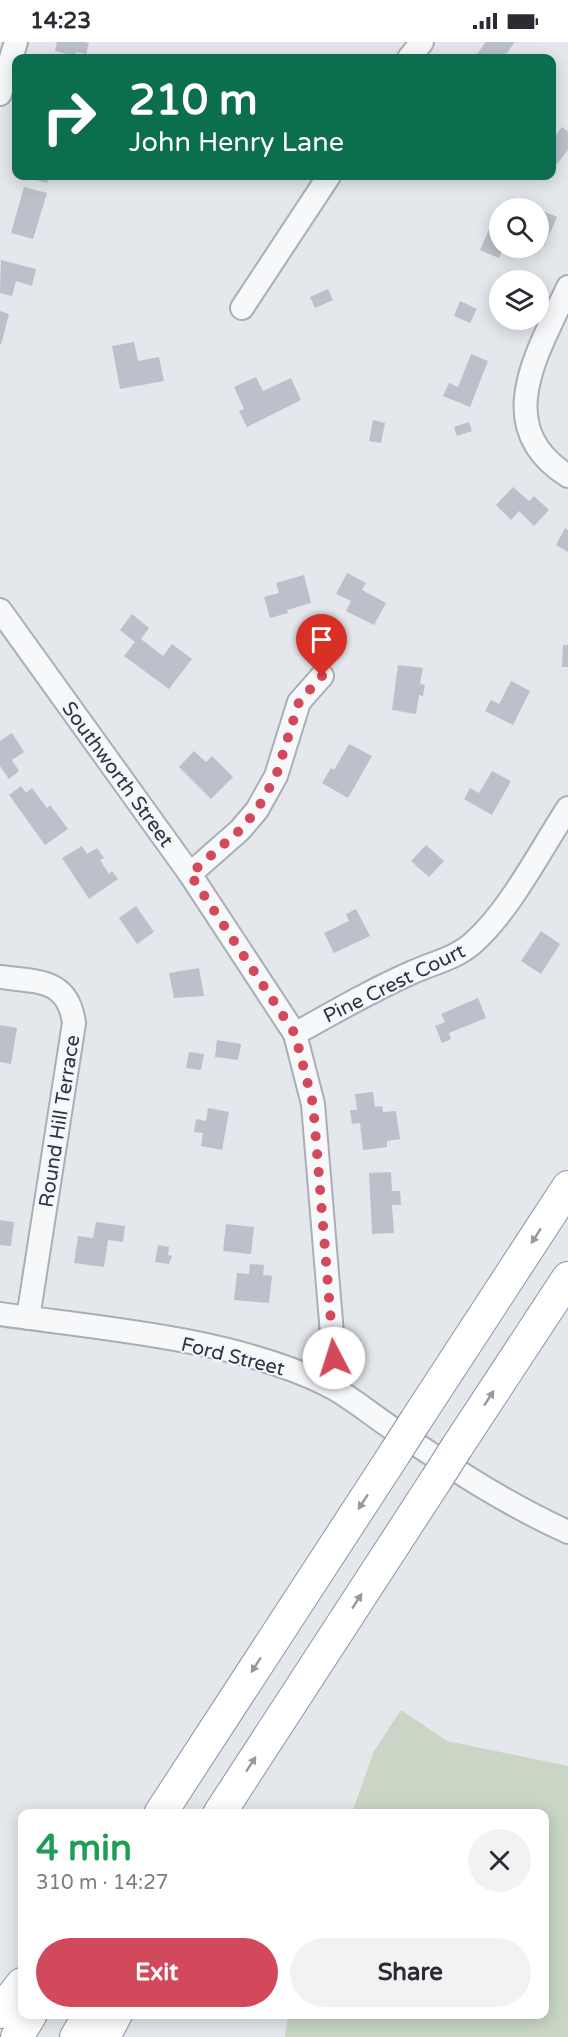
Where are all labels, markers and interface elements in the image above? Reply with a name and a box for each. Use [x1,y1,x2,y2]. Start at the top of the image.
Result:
text: 14:23 [30,8,91,34]
text: 210 m [129,75,258,126]
icon: right [30,78,108,156]
text: John Henry Lane [129,126,344,159]
map controls [489,198,549,330]
button: search [489,198,549,258]
button: layers [489,270,549,330]
pin [296,614,347,676]
icon: arrive [305,623,338,656]
street label: Southworth Street [56,697,178,852]
street label: Pine Crest Court [320,939,470,1029]
street label: Round Hill Terrace [35,1033,85,1209]
one-way arrow [530,1227,542,1243]
position arrow [302,1326,366,1390]
street label: Ford Street [178,1333,287,1382]
one-way arrow [484,1389,495,1406]
one-way arrow [357,1494,368,1510]
one-way arrow [351,1593,362,1609]
one-way arrow [250,1657,262,1673]
one-way arrow [245,1757,257,1773]
text: 4 min [36,1827,132,1870]
button: close [468,1829,531,1892]
text: 310 m · 14:27 [36,1871,168,1895]
button: Exit [36,1938,278,2007]
button: Share [290,1938,531,2007]

